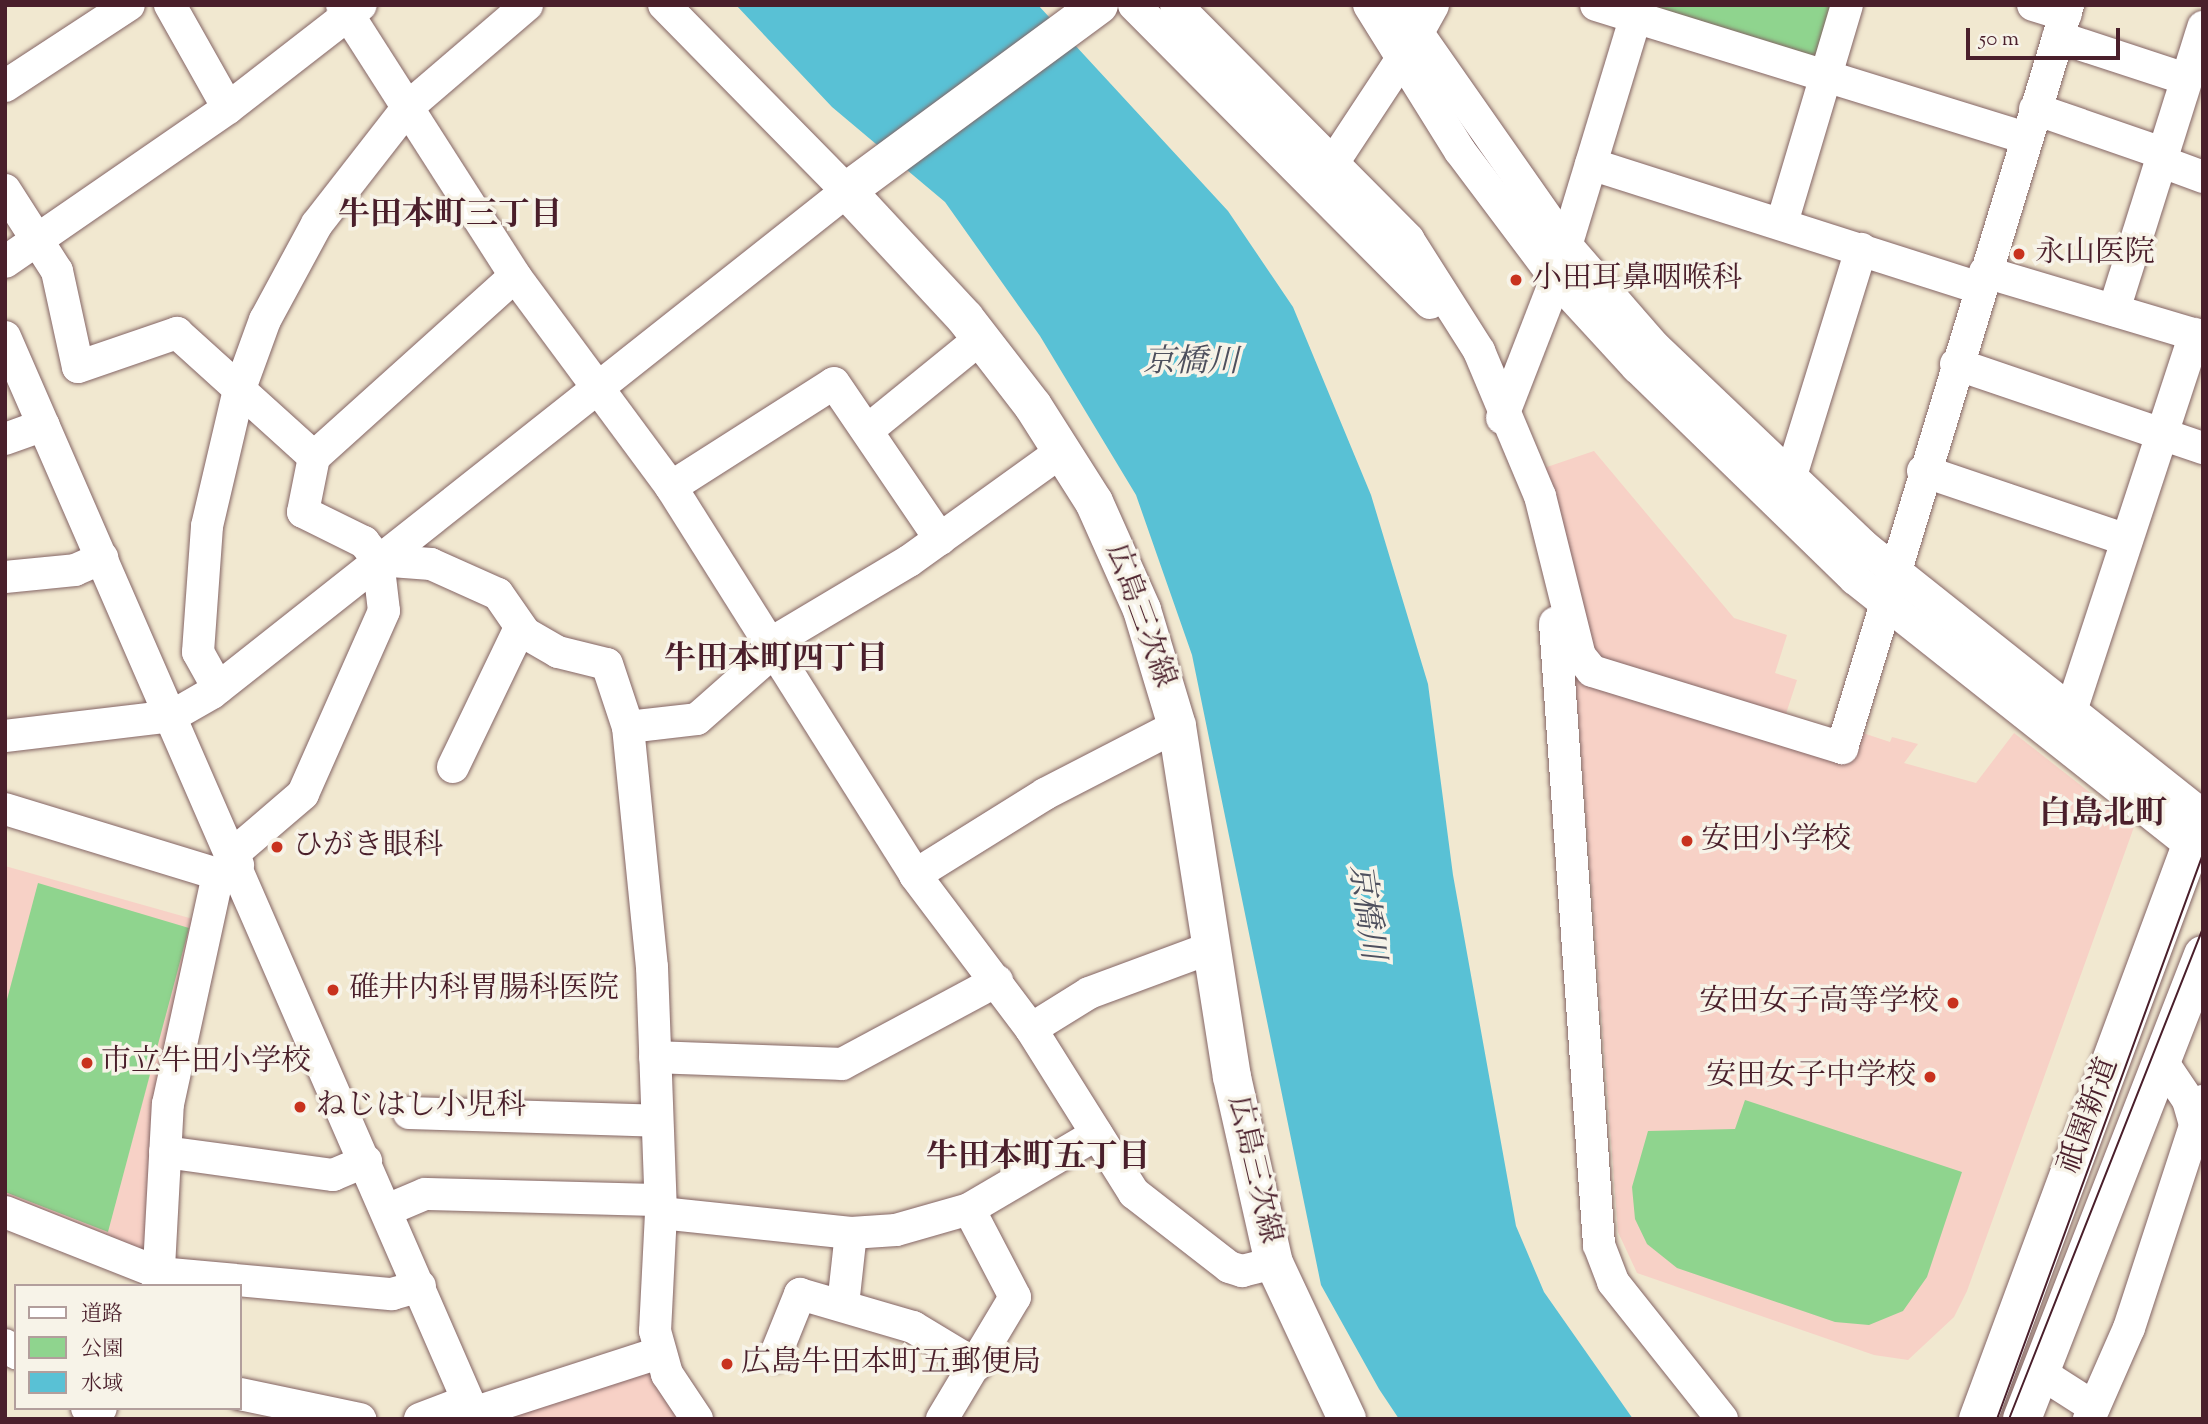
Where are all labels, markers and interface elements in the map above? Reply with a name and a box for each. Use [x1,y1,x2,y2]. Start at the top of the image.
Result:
scale bar [1970,14,2124,58]
text: 50 m [1979,25,2019,55]
district label: 牛田本町三丁目 [338,197,562,235]
place label: 永山医院 [2035,236,2155,272]
marker: 永山医院 [2009,244,2029,264]
place label: 小田耳鼻咽喉科 [1532,262,1742,298]
marker: 小田耳鼻咽喉科 [1506,270,1526,290]
water label: 京橋川 [1143,344,1239,382]
street label: 広島三次線 [1096,539,1182,693]
district label: 牛田本町四丁目 [664,641,888,679]
district label: 白島北町 [2039,796,2167,834]
place label: 安田小学校 [1701,823,1851,859]
place label: ひがき眼科 [293,829,443,865]
marker: 安田小学校 [1679,833,1695,849]
marker: ひがき眼科 [267,837,287,857]
water label: 京橋川 [1339,862,1391,962]
place label: 碓井内科胃腸科医院 [349,972,619,1008]
marker: 碓井内科胃腸科医院 [323,980,343,1000]
place label: 安田女子高等学校 [1699,985,1939,1021]
marker: 安田女子高等学校 [1945,995,1961,1011]
place label: 市立牛田小学校 [101,1045,311,1081]
street label: 祇園新道 [2053,1053,2127,1179]
marker: 市立牛田小学校 [79,1055,95,1071]
place label: 安田女子中学校 [1706,1059,1916,1095]
marker: 安田女子中学校 [1922,1069,1938,1085]
place label: ねじはし小児科 [316,1089,526,1125]
street label: 広島三次線 [1219,1093,1287,1247]
marker: ねじはし小児科 [290,1097,310,1117]
district label: 牛田本町五丁目 [926,1139,1150,1177]
legend [14,1284,242,1410]
text: 道路 [81,1300,123,1330]
text: 公園 [81,1335,123,1365]
place label: 広島牛田本町五郵便局 [741,1346,1041,1382]
marker: 広島牛田本町五郵便局 [719,1356,735,1372]
text: 水域 [81,1370,123,1400]

